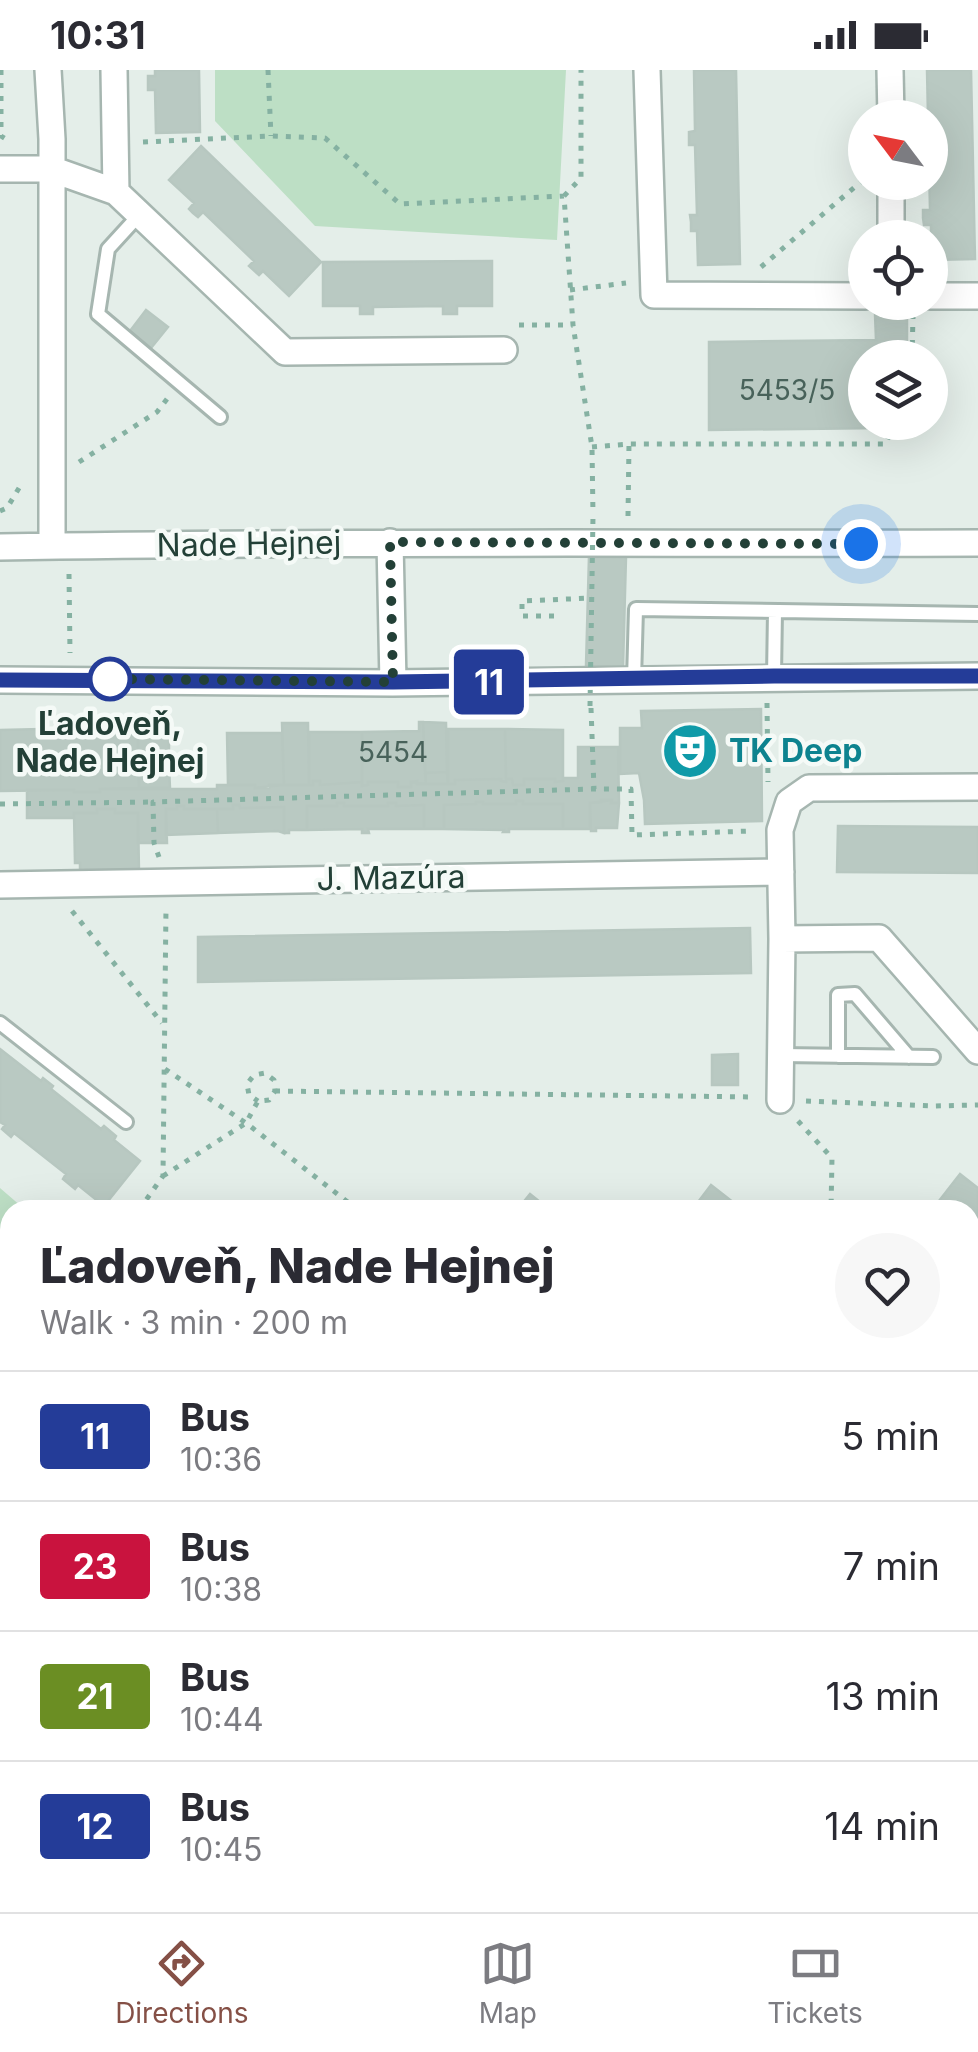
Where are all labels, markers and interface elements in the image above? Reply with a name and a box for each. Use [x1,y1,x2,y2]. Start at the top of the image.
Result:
text: 10:31 [50,12,146,58]
north arrow [848,100,948,200]
map controls [848,100,948,440]
button: locate [848,220,948,320]
button: layers [848,340,948,440]
house number: 5453/5 [739,373,835,407]
your location [836,519,886,569]
street label: Nade Hejnej [156,522,342,565]
line badge: 11 [444,650,534,714]
marker: Ľadoveň, Nade Hejnej [89,658,131,700]
text: 11 [474,661,504,703]
place label: Ľadoveň, Nade Hejnej [15,704,205,780]
theatre icon: TK Deep [660,721,720,781]
place label: TK Deep [729,731,862,770]
house number: 5454 [358,735,428,769]
street label: J. Mazúra [316,857,466,898]
button: heart [835,1233,940,1338]
text: Ľadoveň, Nade Hejnej [40,1236,554,1295]
text: Walk · 3 min · 200 m [40,1303,348,1342]
text: Bus [180,1394,250,1440]
text: 5 min [841,1413,940,1459]
text: 11 [80,1415,110,1457]
text: 10:36 [180,1440,262,1479]
text: Bus [180,1524,250,1570]
text: 7 min [843,1543,940,1589]
text: 23 [73,1545,117,1587]
text: 10:38 [180,1570,262,1609]
text: Bus [180,1654,250,1700]
text: 13 min [825,1673,940,1719]
text: 21 [76,1675,114,1717]
text: 10:44 [180,1700,264,1739]
text: Bus [180,1784,250,1830]
text: 14 min [824,1803,940,1849]
text: 12 [76,1805,114,1847]
text: 10:45 [180,1830,263,1869]
tab: Directions [115,1936,249,2030]
tab: Map [479,1936,537,2030]
tab: Tickets [767,1936,863,2030]

